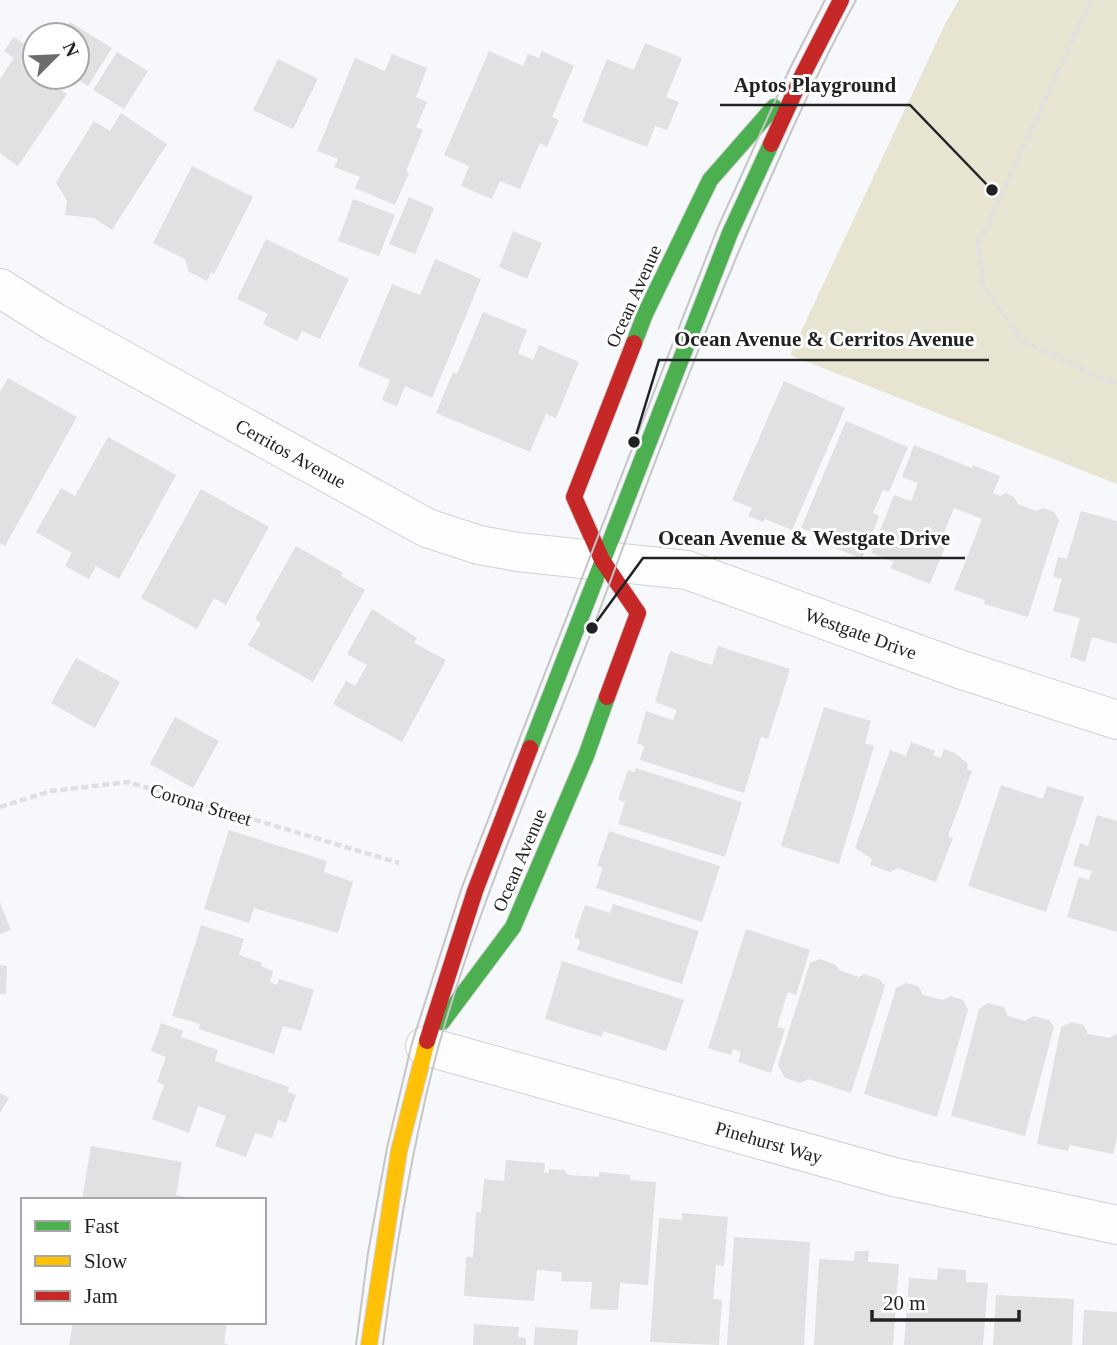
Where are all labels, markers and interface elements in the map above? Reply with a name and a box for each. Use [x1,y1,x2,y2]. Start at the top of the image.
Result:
north arrow [21,21,91,91]
text: N [59,39,84,60]
callout: Aptos Playground [720,63,910,105]
text: Aptos Playground [734,73,897,97]
street label: Ocean Avenue [602,242,665,351]
callout: Ocean Avenue & Cerritos Avenue [659,318,989,360]
text: Ocean Avenue & Cerritos Avenue [674,327,974,351]
street label: Cerritos Avenue [232,415,349,492]
callout: Ocean Avenue & Westgate Drive [643,516,965,558]
text: Ocean Avenue & Westgate Drive [658,526,950,550]
street label: Westgate Drive [802,604,919,663]
street label: Corona Street [148,779,255,830]
street label: Ocean Avenue [488,806,551,915]
street label: Pinehurst Way [713,1117,825,1168]
legend [21,1198,266,1324]
text: Fast [84,1214,119,1238]
text: Slow [84,1249,128,1273]
scale bar [872,1278,1019,1322]
text: Jam [84,1284,118,1308]
text: 20 m [883,1291,926,1315]

